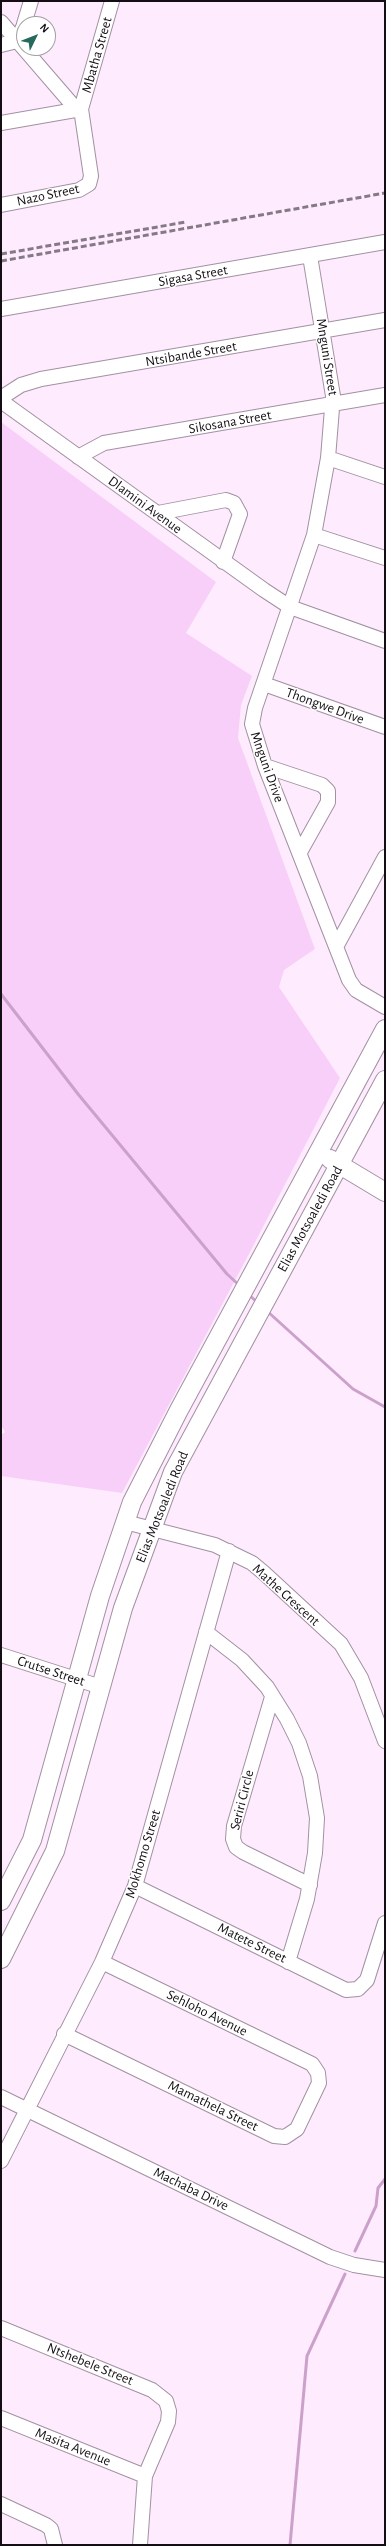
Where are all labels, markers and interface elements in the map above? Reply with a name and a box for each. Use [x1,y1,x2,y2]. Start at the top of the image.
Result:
street label: Mbatha Street [78,15,116,95]
north arrow [16,16,56,56]
text: N [38,22,51,35]
street label: Nazo Street [15,180,81,210]
street label: Sigasa Street [157,262,229,290]
street label: Mnguni Street [313,317,341,397]
street label: Ntsibande Street [144,338,238,370]
street label: Sikosana Street [187,406,273,438]
street label: Dlamini Avenue [105,473,185,537]
street label: Thongwe Drive [284,684,366,728]
street label: Mnguni Drive [246,729,288,805]
street label: Elias Motsoaledi Road [274,1163,346,1275]
street label: Elias Motsoaledi Road [132,1449,192,1565]
street label: Mathe Crescent [249,1560,323,1630]
street label: Crutse Street [15,1652,87,1690]
street label: Seriri Circle [226,1768,258,1832]
street label: Mokhomo Street [122,1808,164,1900]
street label: Matete Street [215,1919,289,1967]
street label: Sehloho Avenue [164,1986,250,2040]
street label: Mamathela Street [165,2077,261,2135]
street label: Machaba Drive [151,2164,231,2214]
street label: Ntshebele Street [44,2339,136,2389]
street label: Masita Avenue [33,2424,113,2470]

